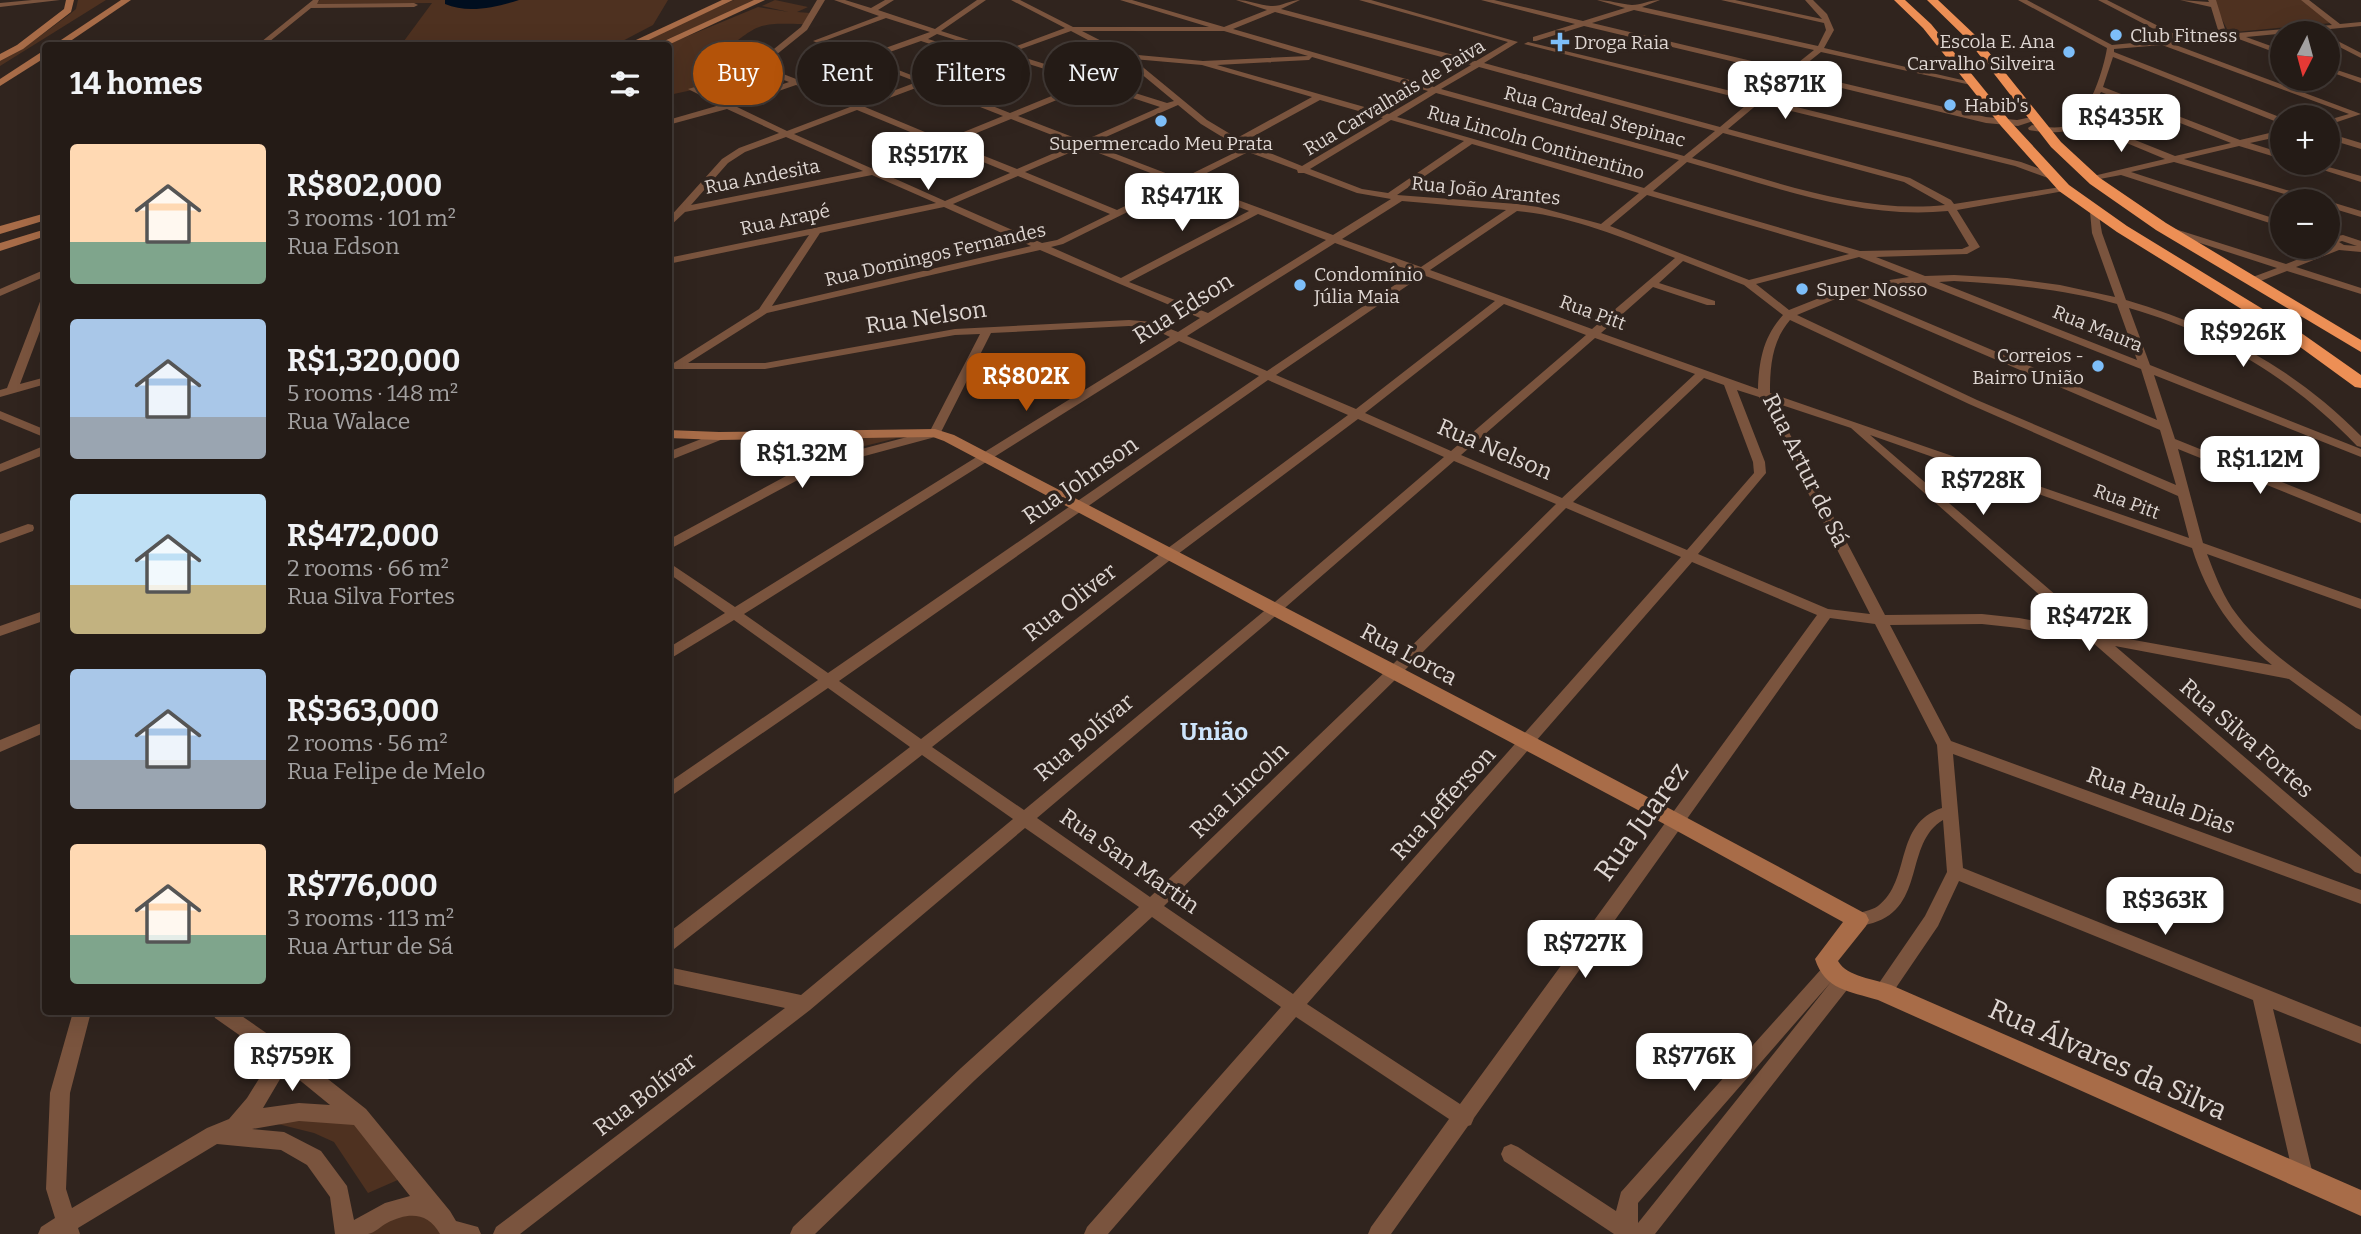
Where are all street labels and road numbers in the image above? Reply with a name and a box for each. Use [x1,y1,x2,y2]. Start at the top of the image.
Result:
street label: Rua Carvalhais de Paiva [1300,34,1490,161]
street label: Rua Cardeal Stepinac [1502,81,1688,152]
street label: Rua Lincoln Continentino [1425,100,1647,185]
street label: Rua Andesita [703,154,822,199]
street label: Rua João Arantes [1410,171,1562,210]
street label: Rua Arapé [738,199,832,240]
street label: Rua Domingos Fernandes [822,218,1048,291]
street label: Rua Edson [1128,266,1239,350]
street label: Rua Pitt [1557,290,1629,335]
street label: Rua Nelson [864,295,989,339]
street label: Rua Maura [2049,300,2147,357]
street label: Rua Artur de Sá [1757,389,1855,551]
street label: Rua Nelson [1433,412,1557,486]
street label: Rua Johnson [1017,430,1143,530]
street label: Rua Pitt [2091,479,2163,524]
street label: Rua Oliver [1018,557,1122,647]
street label: Rua Lorca [1356,617,1462,691]
street label: Rua Silva Fortes [2174,672,2320,804]
street label: Rua Bolívar [1028,687,1140,787]
street label: Rua Lincoln [1184,736,1294,844]
street label: Rua Jefferson [1385,740,1501,865]
street label: Rua Juarez [1587,756,1695,887]
street label: Rua Paula Dias [2083,760,2239,840]
street label: Rua San Martin [1055,803,1205,920]
street label: Rua Álvares da Silva [1984,991,2232,1127]
street label: Rua Bolívar [588,1046,702,1142]

